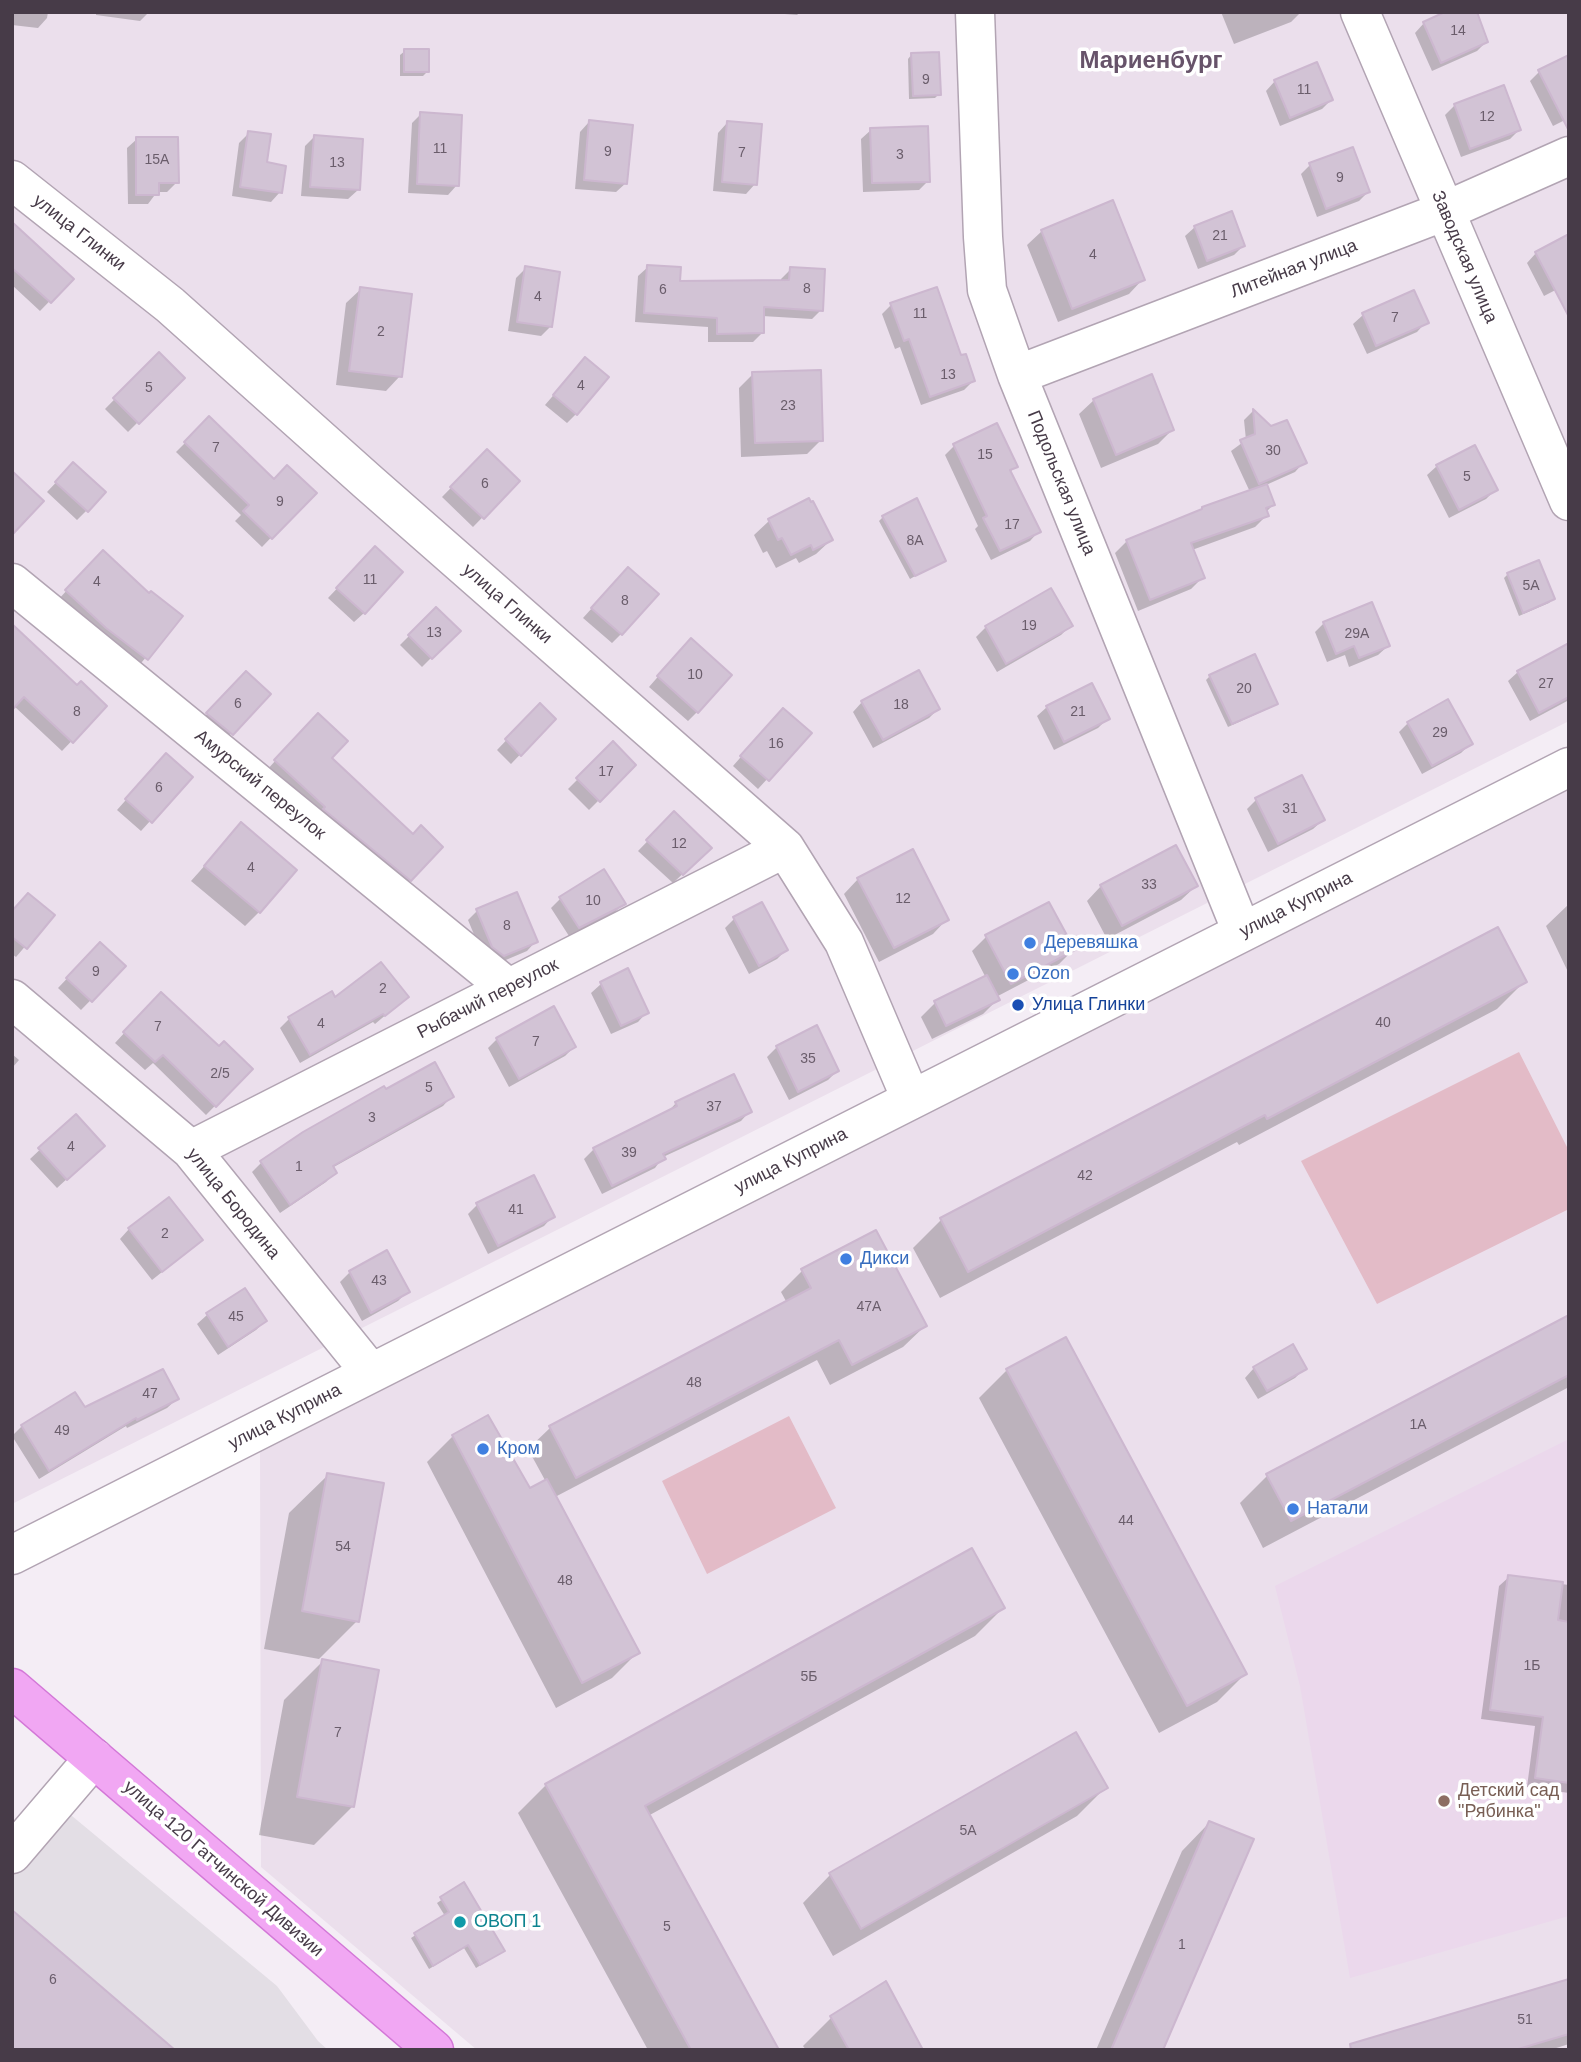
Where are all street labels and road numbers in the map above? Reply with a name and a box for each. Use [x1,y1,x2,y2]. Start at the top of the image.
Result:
street label: Заводская улица [1426,187,1502,327]
street label: улица Глинки [28,190,130,276]
street label: Литейная улица [1228,235,1360,303]
street label: Подольская улица [1022,408,1100,558]
street label: улица Глинки [458,559,556,649]
street label: Амурский переулок [190,726,330,844]
street label: улица Куприна [1236,867,1356,943]
street label: Рыбачий переулок [414,954,562,1044]
street label: улица Куприна [731,1123,851,1199]
street label: улица Бородина [182,1144,284,1264]
street label: улица Куприна [225,1379,345,1455]
street label: улица 120 Гатчинской Дивизии [119,1776,327,1962]

